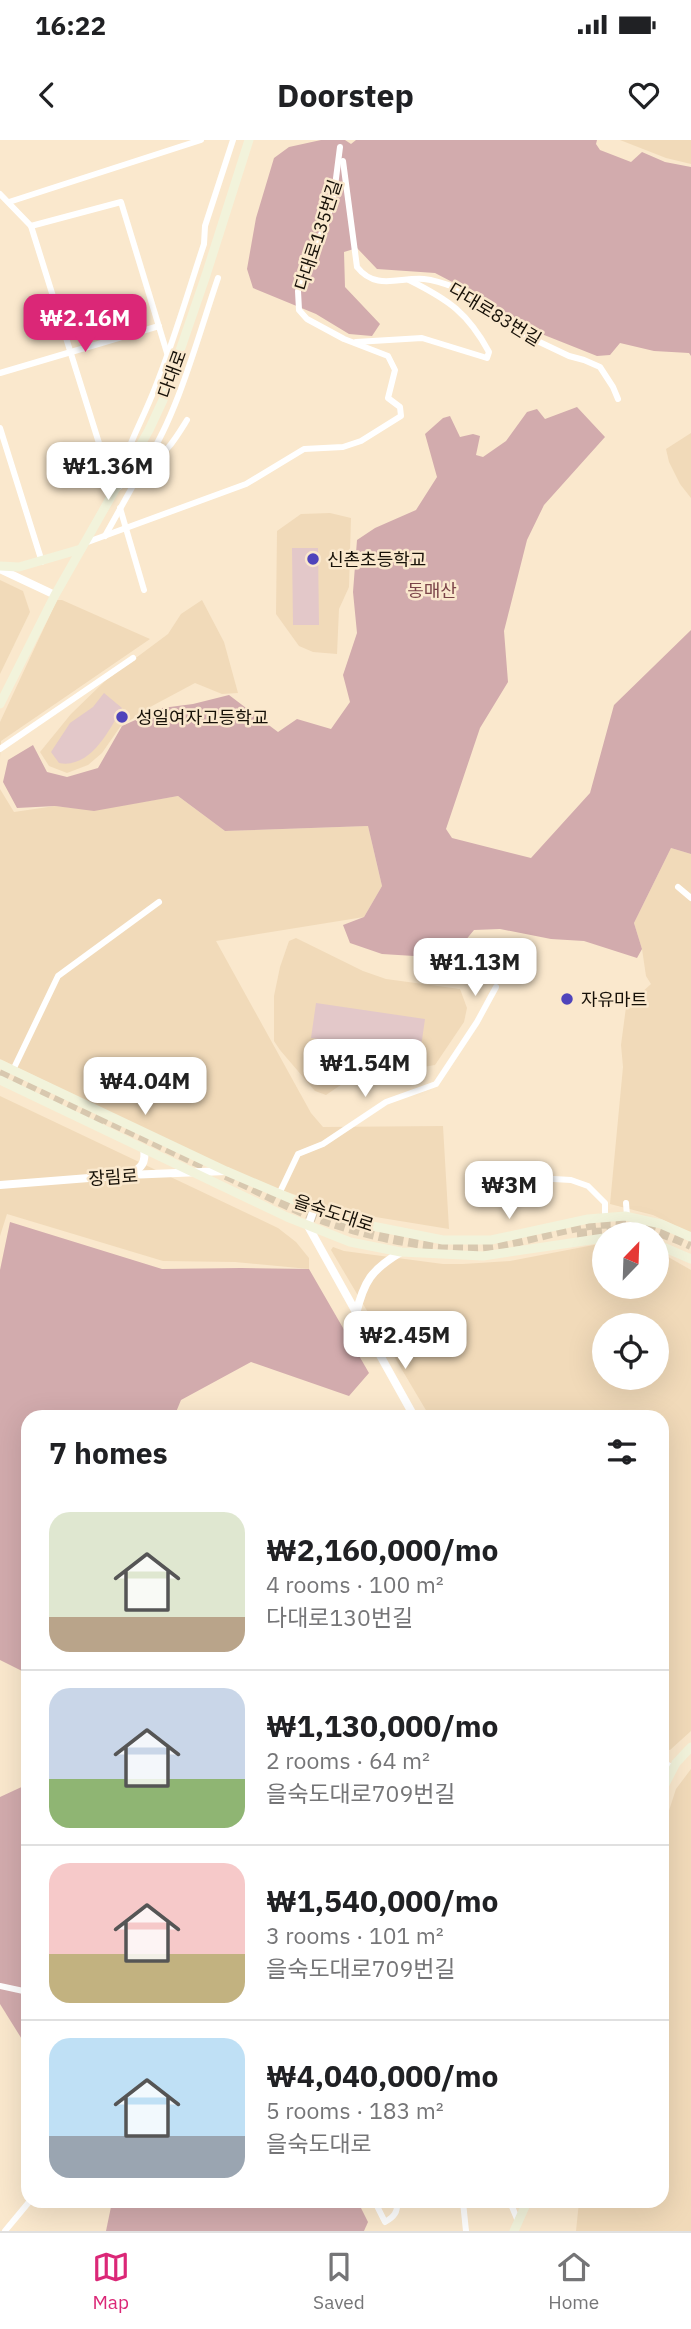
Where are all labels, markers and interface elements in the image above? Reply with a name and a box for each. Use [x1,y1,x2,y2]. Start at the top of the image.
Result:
text: 16:22 [35,8,106,42]
text: Doorstep [277,74,414,116]
icon: back [28,76,66,114]
icon: heart [625,76,663,114]
street label: 다대로135번길 [289,177,347,293]
street label: 다대로83번길 [444,277,546,351]
pin: ₩2.16M [28,294,142,354]
text: ₩2.16M [40,302,130,332]
street label: 다대로 [153,347,191,401]
pin: ₩1.36M [51,442,165,502]
text: ₩1.36M [63,450,153,480]
place label: 신촌초등학교 [327,548,426,571]
marker: 신촌초등학교 [305,551,321,567]
park label: 동매산 [407,579,457,602]
place label: 성일여자고등학교 [136,706,268,729]
marker: 성일여자고등학교 [114,709,130,725]
pin: ₩1.13M [418,938,532,998]
text: ₩1.13M [430,946,520,976]
place label: 자유마트 [581,988,647,1011]
marker: 자유마트 [559,991,575,1007]
pin: ₩1.54M [308,1040,422,1099]
text: ₩1.54M [320,1047,410,1077]
pin: ₩4.04M [88,1058,202,1117]
text: ₩4.04M [100,1065,190,1095]
pin: ₩3M [475,1161,543,1221]
street label: 장림로 [87,1164,139,1190]
text: ₩3M [481,1169,537,1199]
street label: 을숙도대로 [291,1189,377,1237]
north arrow [592,1222,668,1298]
map controls [592,1222,669,1390]
pin: ₩2.45M [348,1312,462,1371]
button: locate [592,1313,669,1390]
text: ₩2.45M [360,1319,450,1349]
text: 7 homes [49,1433,168,1472]
icon: filters [603,1433,641,1471]
text: ₩2,160,000/mo [266,1530,499,1569]
icon: home [105,1540,189,1624]
text: 4 rooms · 100 m² [266,1569,444,1599]
text: 다대로130번길 [266,1602,413,1632]
text: ₩1,130,000/mo [266,1706,499,1745]
icon: home [105,1716,189,1800]
text: 2 rooms · 64 m² [266,1745,430,1775]
text: 을숙도대로709번길 [266,1778,456,1808]
text: ₩1,540,000/mo [266,1881,499,1920]
icon: home [105,1891,189,1975]
text: 3 rooms · 101 m² [266,1920,444,1950]
text: 을숙도대로709번길 [266,1953,456,1983]
text: ₩4,040,000/mo [266,2056,499,2095]
icon: home [105,2066,189,2150]
text: 5 rooms · 183 m² [266,2095,444,2125]
text: 을숙도대로 [266,2128,372,2158]
tab: Map [92,2248,130,2314]
tab: Saved [313,2248,365,2314]
tab: Home [548,2248,599,2314]

